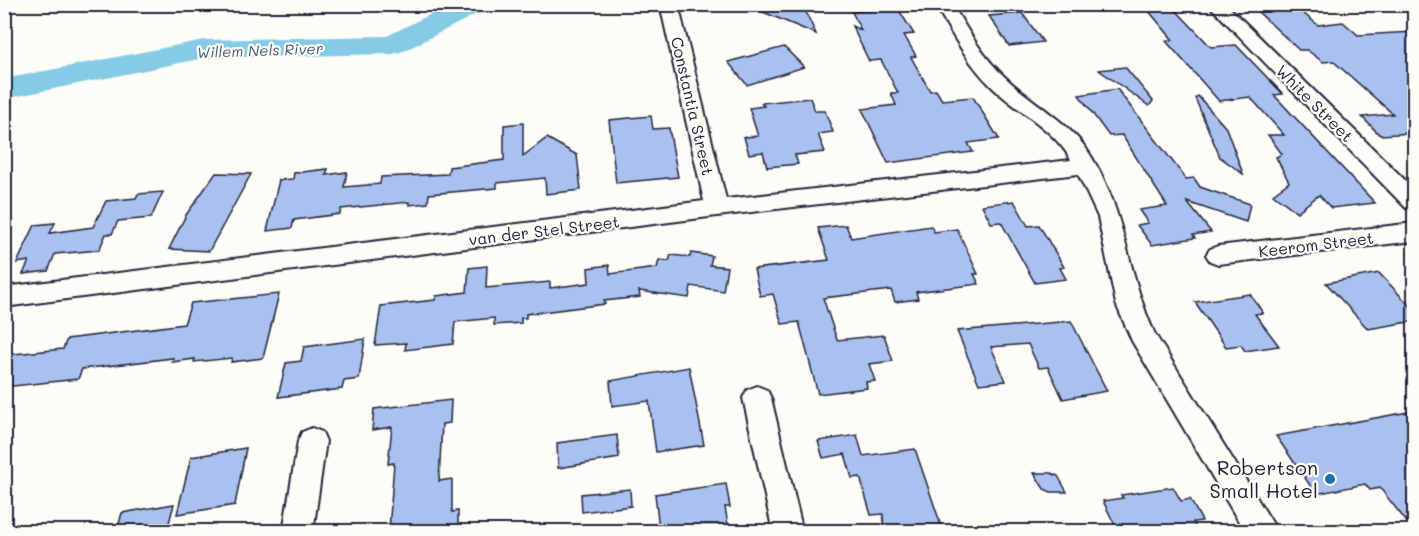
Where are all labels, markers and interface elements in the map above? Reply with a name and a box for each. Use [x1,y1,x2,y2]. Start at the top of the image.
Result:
street label: Constantia Street [667,35,719,177]
water label: Willem Nels River [196,38,324,62]
street label: White Street [1272,60,1358,146]
street label: van der Stel Street [467,210,621,250]
street label: Keerom Street [1257,227,1375,261]
place label: Robertson Small Hotel [1210,454,1318,503]
marker: Robertson Small Hotel [1323,472,1337,486]

